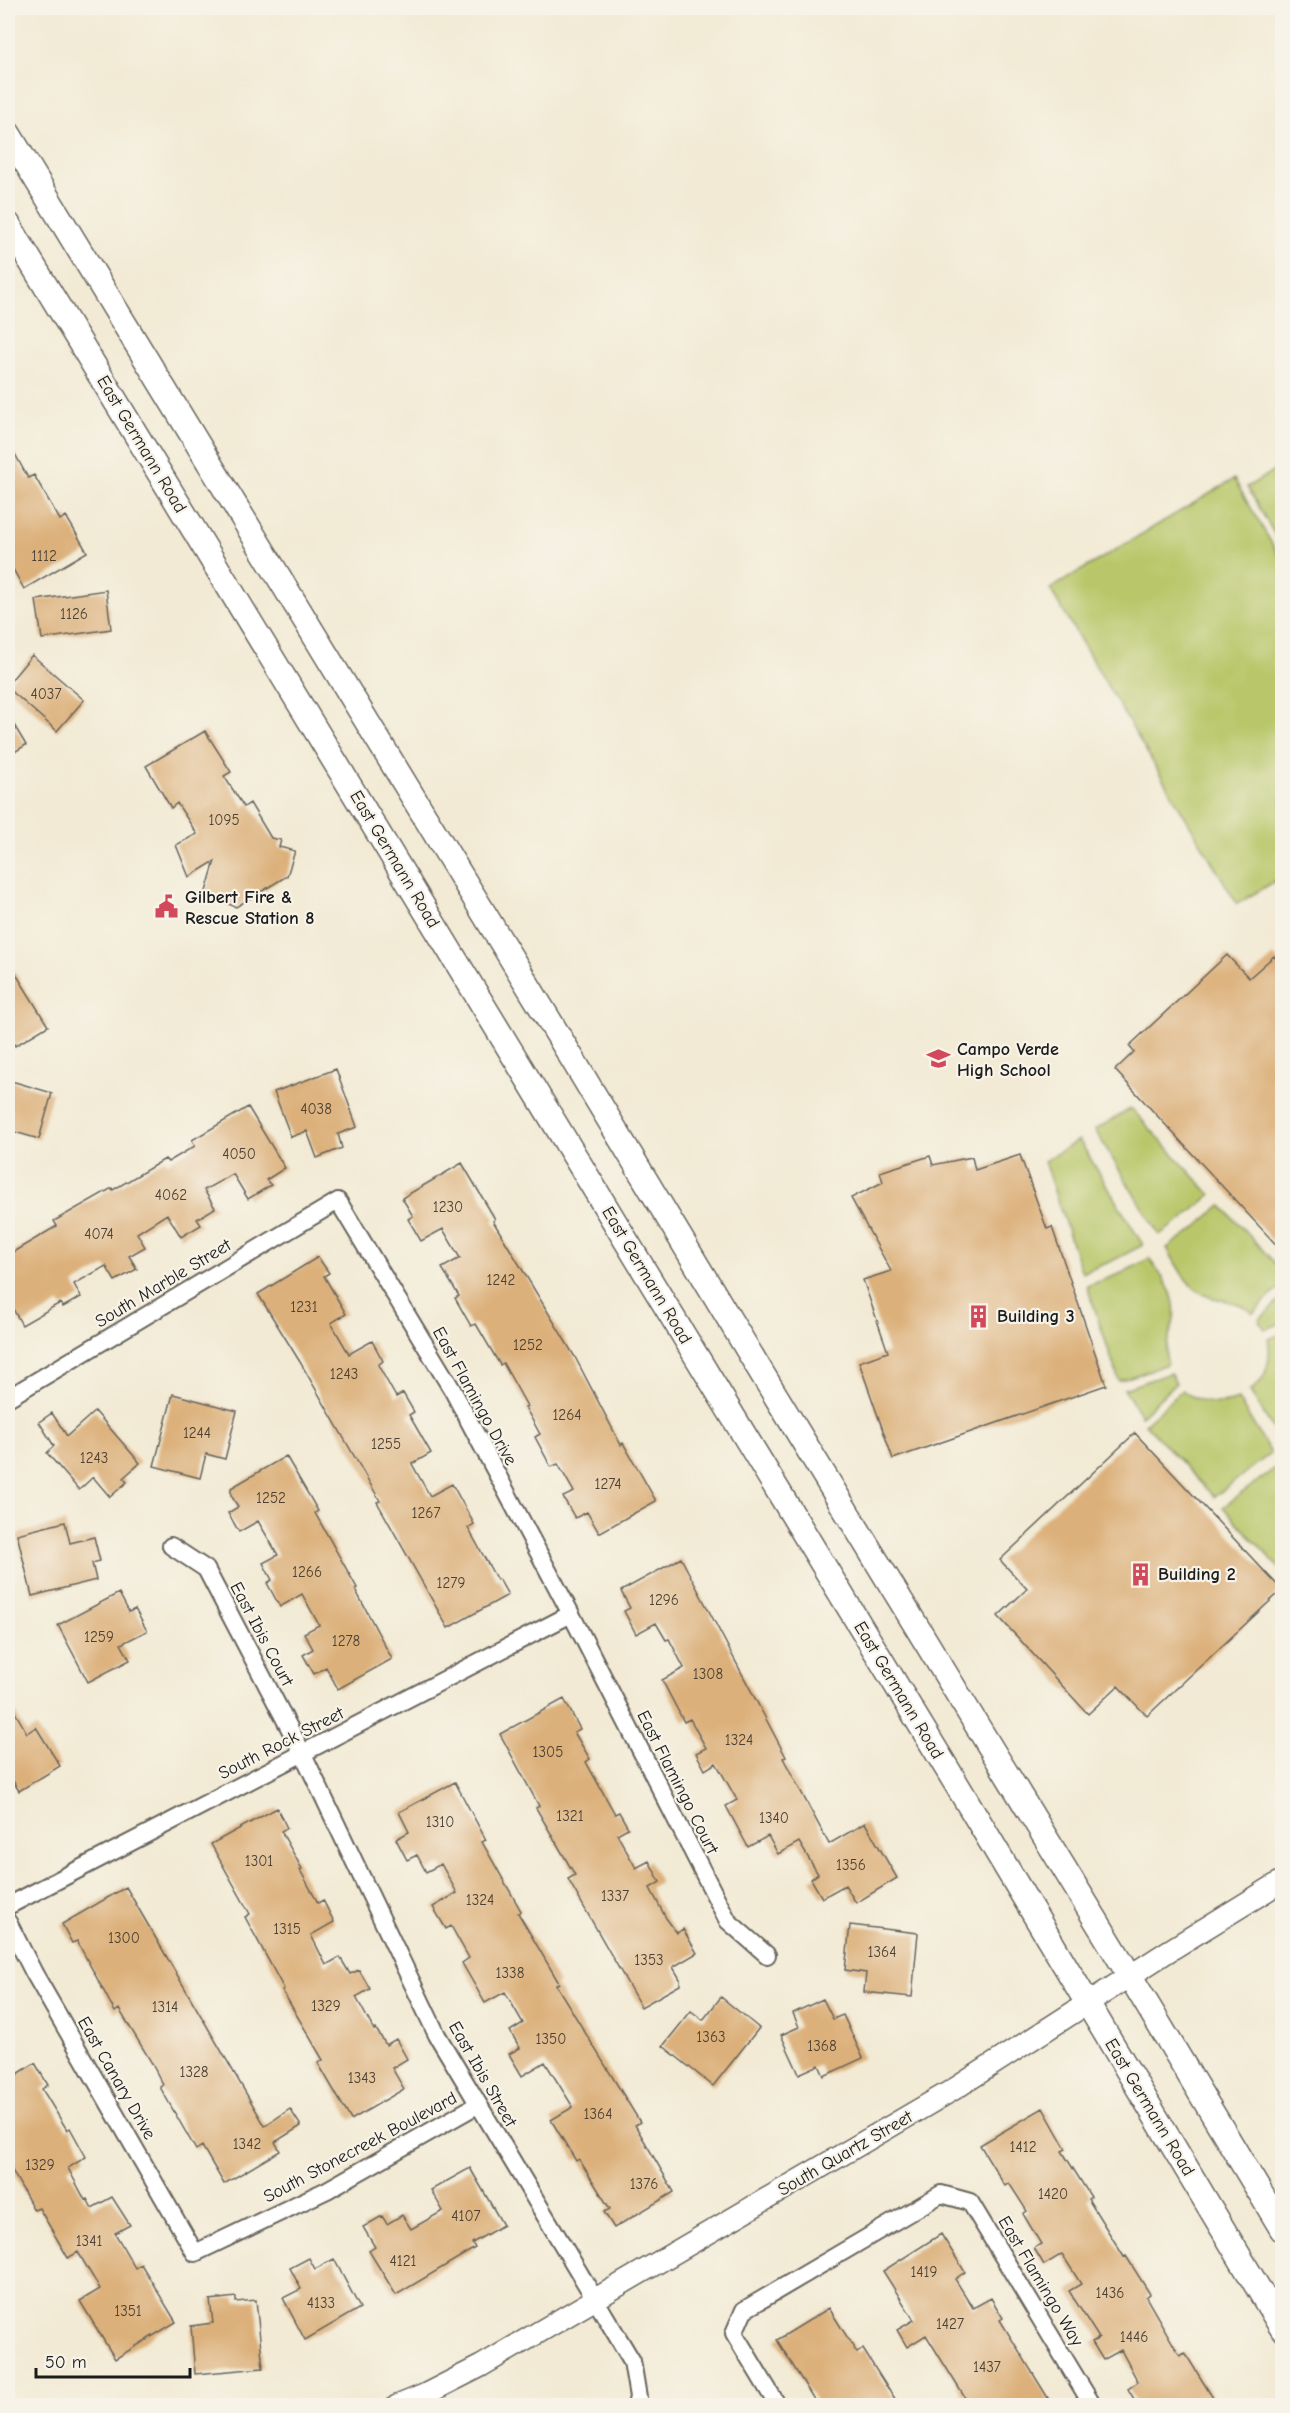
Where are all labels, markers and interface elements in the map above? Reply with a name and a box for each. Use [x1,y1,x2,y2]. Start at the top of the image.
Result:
street label: East Germann Road [92,372,191,517]
house number: 1112 [31,547,57,565]
house number: 1126 [60,605,88,623]
house number: 4037 [30,685,62,703]
street label: East Germann Road [345,787,444,932]
house number: 1095 [208,811,240,829]
place label: Gilbert Fire & Rescue Station 8 [185,887,314,929]
public building icon: Gilbert Fire & Rescue Station 8 [154,894,180,920]
place label: Campo Verde High School [957,1039,1059,1081]
school or university icon: Campo Verde High School [926,1046,952,1072]
house number: 4038 [300,1100,332,1118]
house number: 4050 [222,1145,256,1163]
house number: 4062 [155,1186,187,1204]
house number: 1230 [433,1198,463,1216]
street label: East Germann Road [597,1203,696,1348]
house number: 4074 [84,1225,114,1243]
street label: South Marble Street [92,1234,236,1332]
house number: 1242 [487,1271,515,1289]
house number: 1231 [290,1298,318,1316]
building icon: Building 3 [966,1303,992,1329]
place label: Building 3 [997,1306,1075,1327]
street label: East Flamingo Drive [428,1323,521,1469]
house number: 1252 [513,1336,543,1354]
house number: 1243 [330,1365,358,1383]
house number: 1264 [552,1406,582,1424]
house number: 1244 [183,1424,211,1442]
house number: 1255 [371,1435,401,1453]
house number: 1243 [80,1449,108,1467]
house number: 1274 [595,1475,621,1493]
house number: 1252 [256,1489,286,1507]
house number: 1267 [411,1504,441,1522]
building icon: Building 2 [1127,1561,1153,1587]
house number: 1266 [292,1563,322,1581]
place label: Building 2 [1158,1564,1236,1585]
house number: 1279 [437,1574,465,1592]
street label: East Ibis Court [225,1578,298,1691]
house number: 1296 [649,1591,679,1609]
street label: East Germann Road [849,1618,948,1763]
house number: 1259 [84,1628,114,1646]
house number: 1278 [332,1632,360,1650]
house number: 1308 [693,1665,723,1683]
street label: South Rock Street [215,1702,348,1784]
street label: East Flamingo Court [632,1707,723,1858]
house number: 1324 [725,1731,753,1749]
house number: 1305 [533,1743,563,1761]
house number: 1321 [556,1807,584,1825]
house number: 1340 [759,1809,789,1827]
house number: 1310 [426,1813,454,1831]
house number: 1301 [245,1852,273,1870]
house number: 1356 [836,1856,866,1874]
house number: 1337 [601,1887,629,1905]
house number: 1324 [466,1891,494,1909]
house number: 1315 [273,1920,301,1938]
house number: 1300 [108,1929,140,1947]
house number: 1364 [868,1943,896,1961]
house number: 1353 [634,1951,664,1969]
house number: 1338 [496,1964,524,1982]
house number: 1329 [311,1997,341,2015]
house number: 1314 [152,1998,178,2016]
street label: East Canary Drive [73,2013,160,2143]
street label: East Ibis Street [444,2018,522,2131]
house number: 1363 [696,2028,726,2046]
house number: 1350 [536,2030,566,2048]
street label: East Germann Road [1100,2035,1199,2180]
house number: 1368 [807,2037,837,2055]
house number: 1328 [179,2063,209,2081]
house number: 1343 [348,2069,376,2087]
street label: South Stonecreek Boulevard [260,2087,461,2207]
house number: 1364 [584,2105,612,2123]
street label: South Quartz Street [774,2106,917,2200]
house number: 1342 [233,2135,261,2153]
house number: 1412 [1010,2138,1036,2156]
house number: 1329 [25,2156,55,2174]
house number: 1376 [630,2175,658,2193]
house number: 1420 [1038,2185,1068,2203]
house number: 4107 [451,2207,481,2225]
street label: East Flamingo Way [993,2212,1088,2351]
house number: 1341 [76,2232,102,2250]
house number: 4121 [390,2252,417,2270]
house number: 1419 [910,2263,938,2281]
house number: 1436 [1096,2284,1124,2302]
house number: 4133 [307,2294,335,2312]
house number: 1351 [114,2302,142,2320]
house number: 1427 [936,2315,964,2333]
house number: 1446 [1120,2328,1148,2346]
scale bar [36,2341,190,2379]
text: 50 m [45,2352,87,2373]
house number: 1437 [973,2358,1001,2376]

